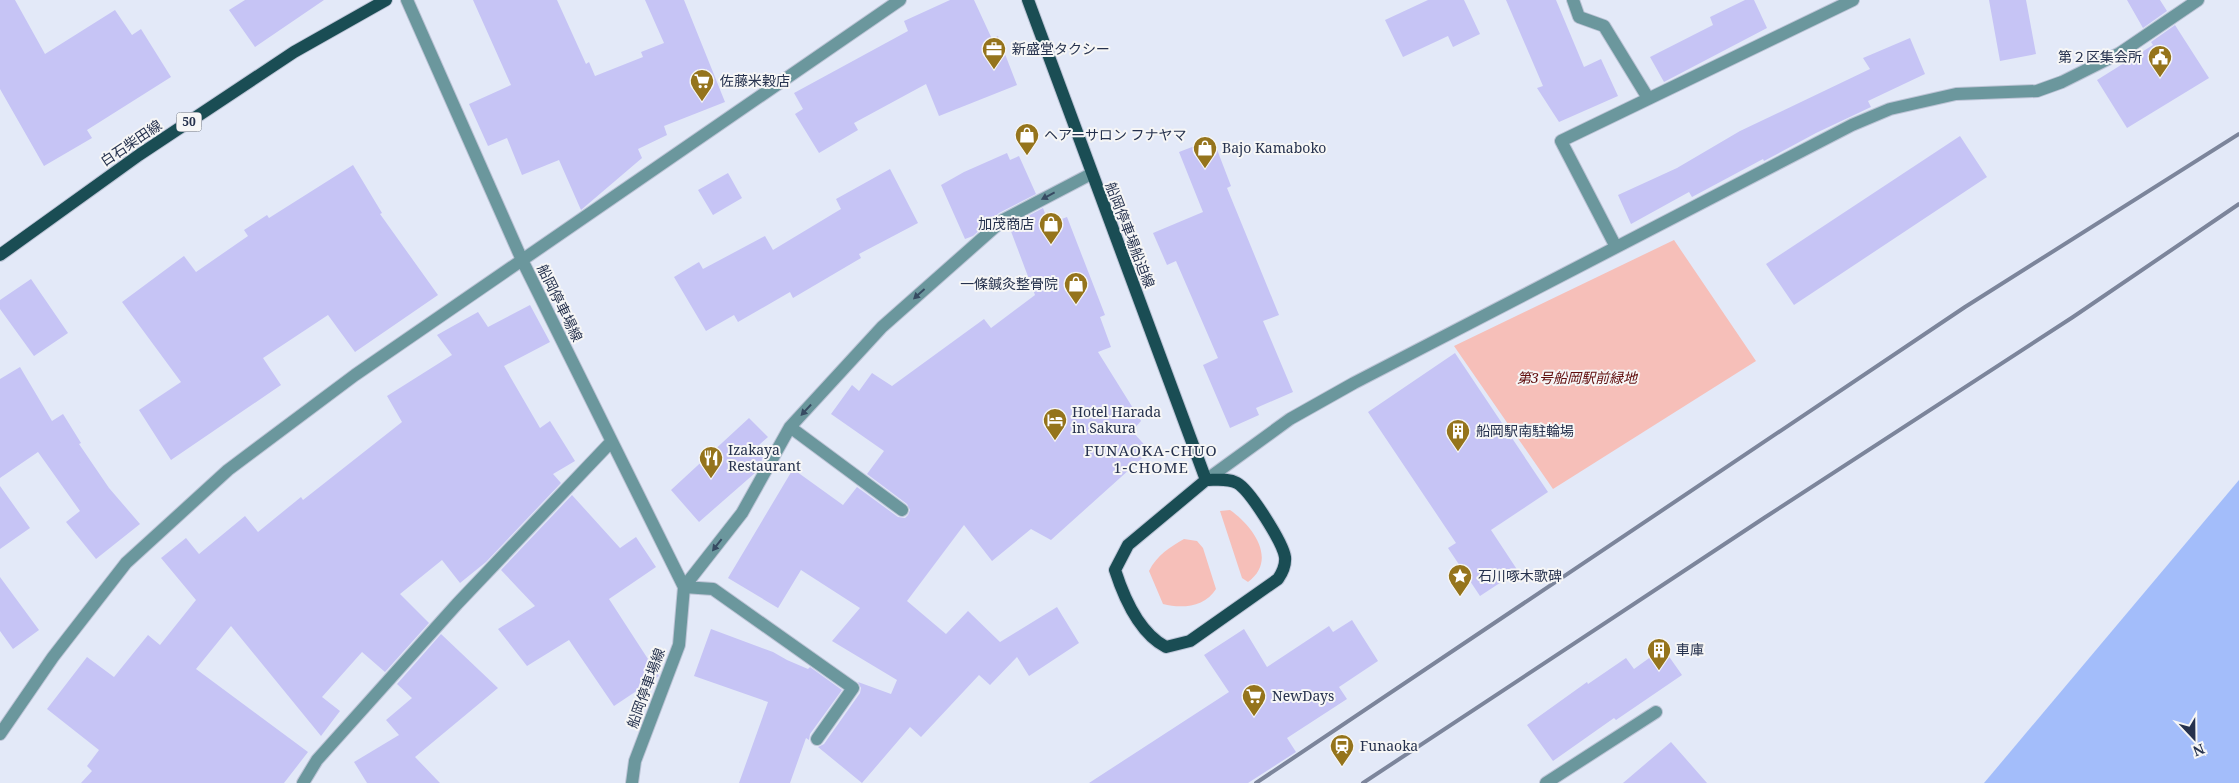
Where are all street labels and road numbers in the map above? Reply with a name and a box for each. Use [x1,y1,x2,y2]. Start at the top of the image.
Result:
road number: 50 [176,112,202,132]
street label: 白石柴田線 [96,115,165,170]
street label: 船岡停車場船迫線 [1102,179,1159,291]
street label: 船岡停車場線 [533,261,587,345]
street label: 船岡停車場線 [622,645,669,731]

